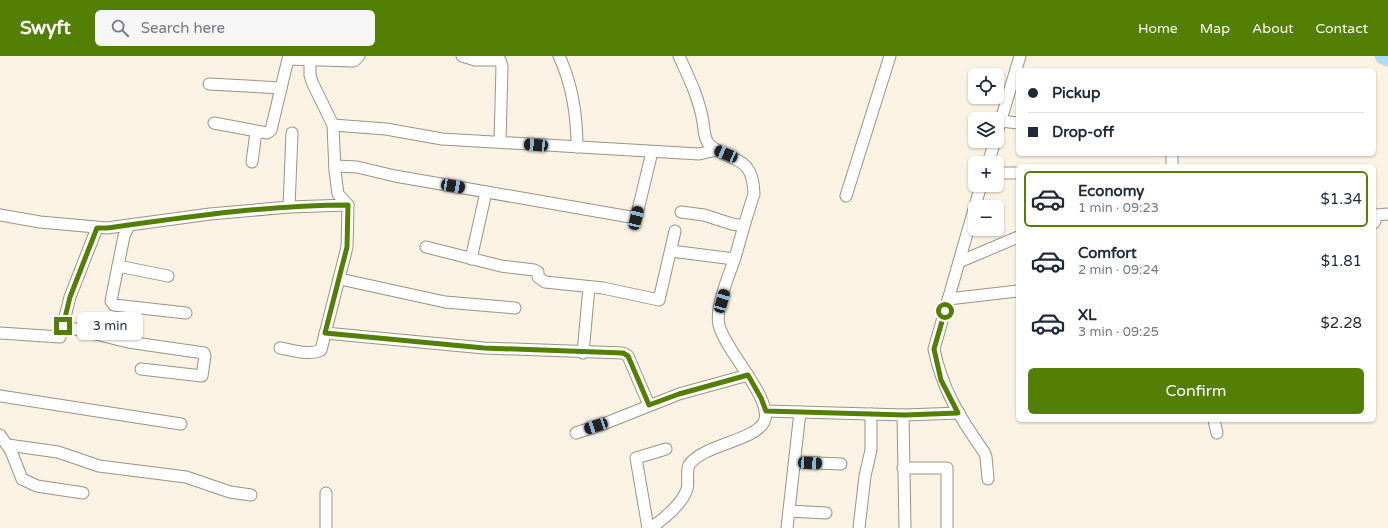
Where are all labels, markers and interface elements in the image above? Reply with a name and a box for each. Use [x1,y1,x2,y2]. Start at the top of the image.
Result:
search box [95,10,375,46]
text: Swyft [20,17,71,39]
icon: search [109,17,131,39]
text: Search here [141,19,225,37]
text: Home [1138,20,1178,37]
text: Map [1200,20,1230,37]
text: About [1252,20,1294,37]
text: Contact [1316,20,1368,37]
map controls [968,68,1004,236]
button: locate [968,68,1004,104]
text: Pickup [1052,84,1100,102]
button: layers [968,112,1004,148]
text: Drop-off [1052,123,1114,141]
car [524,138,548,152]
car [713,144,739,164]
button: + [968,156,1004,192]
car [440,178,466,194]
icon: car [1030,181,1066,217]
text: Economy [1078,182,1144,200]
text: $1.34 [1321,190,1362,208]
button: − [968,200,1004,236]
text: 1 min · 09:23 [1078,200,1159,216]
car [627,205,645,231]
icon: car [1030,243,1066,279]
text: Comfort [1078,244,1137,262]
text: $1.81 [1321,252,1362,270]
text: 2 min · 09:24 [1078,262,1159,278]
car [713,288,731,314]
route start [936,302,954,320]
icon: car [1030,305,1066,341]
text: XL [1078,306,1097,324]
callout: 3 min [77,312,143,340]
text: $2.28 [1321,314,1362,332]
route end [54,317,72,335]
text: 3 min [93,318,127,334]
text: 3 min · 09:25 [1078,324,1159,340]
button: Confirm [1028,368,1364,414]
car [583,417,609,435]
car [798,456,822,470]

